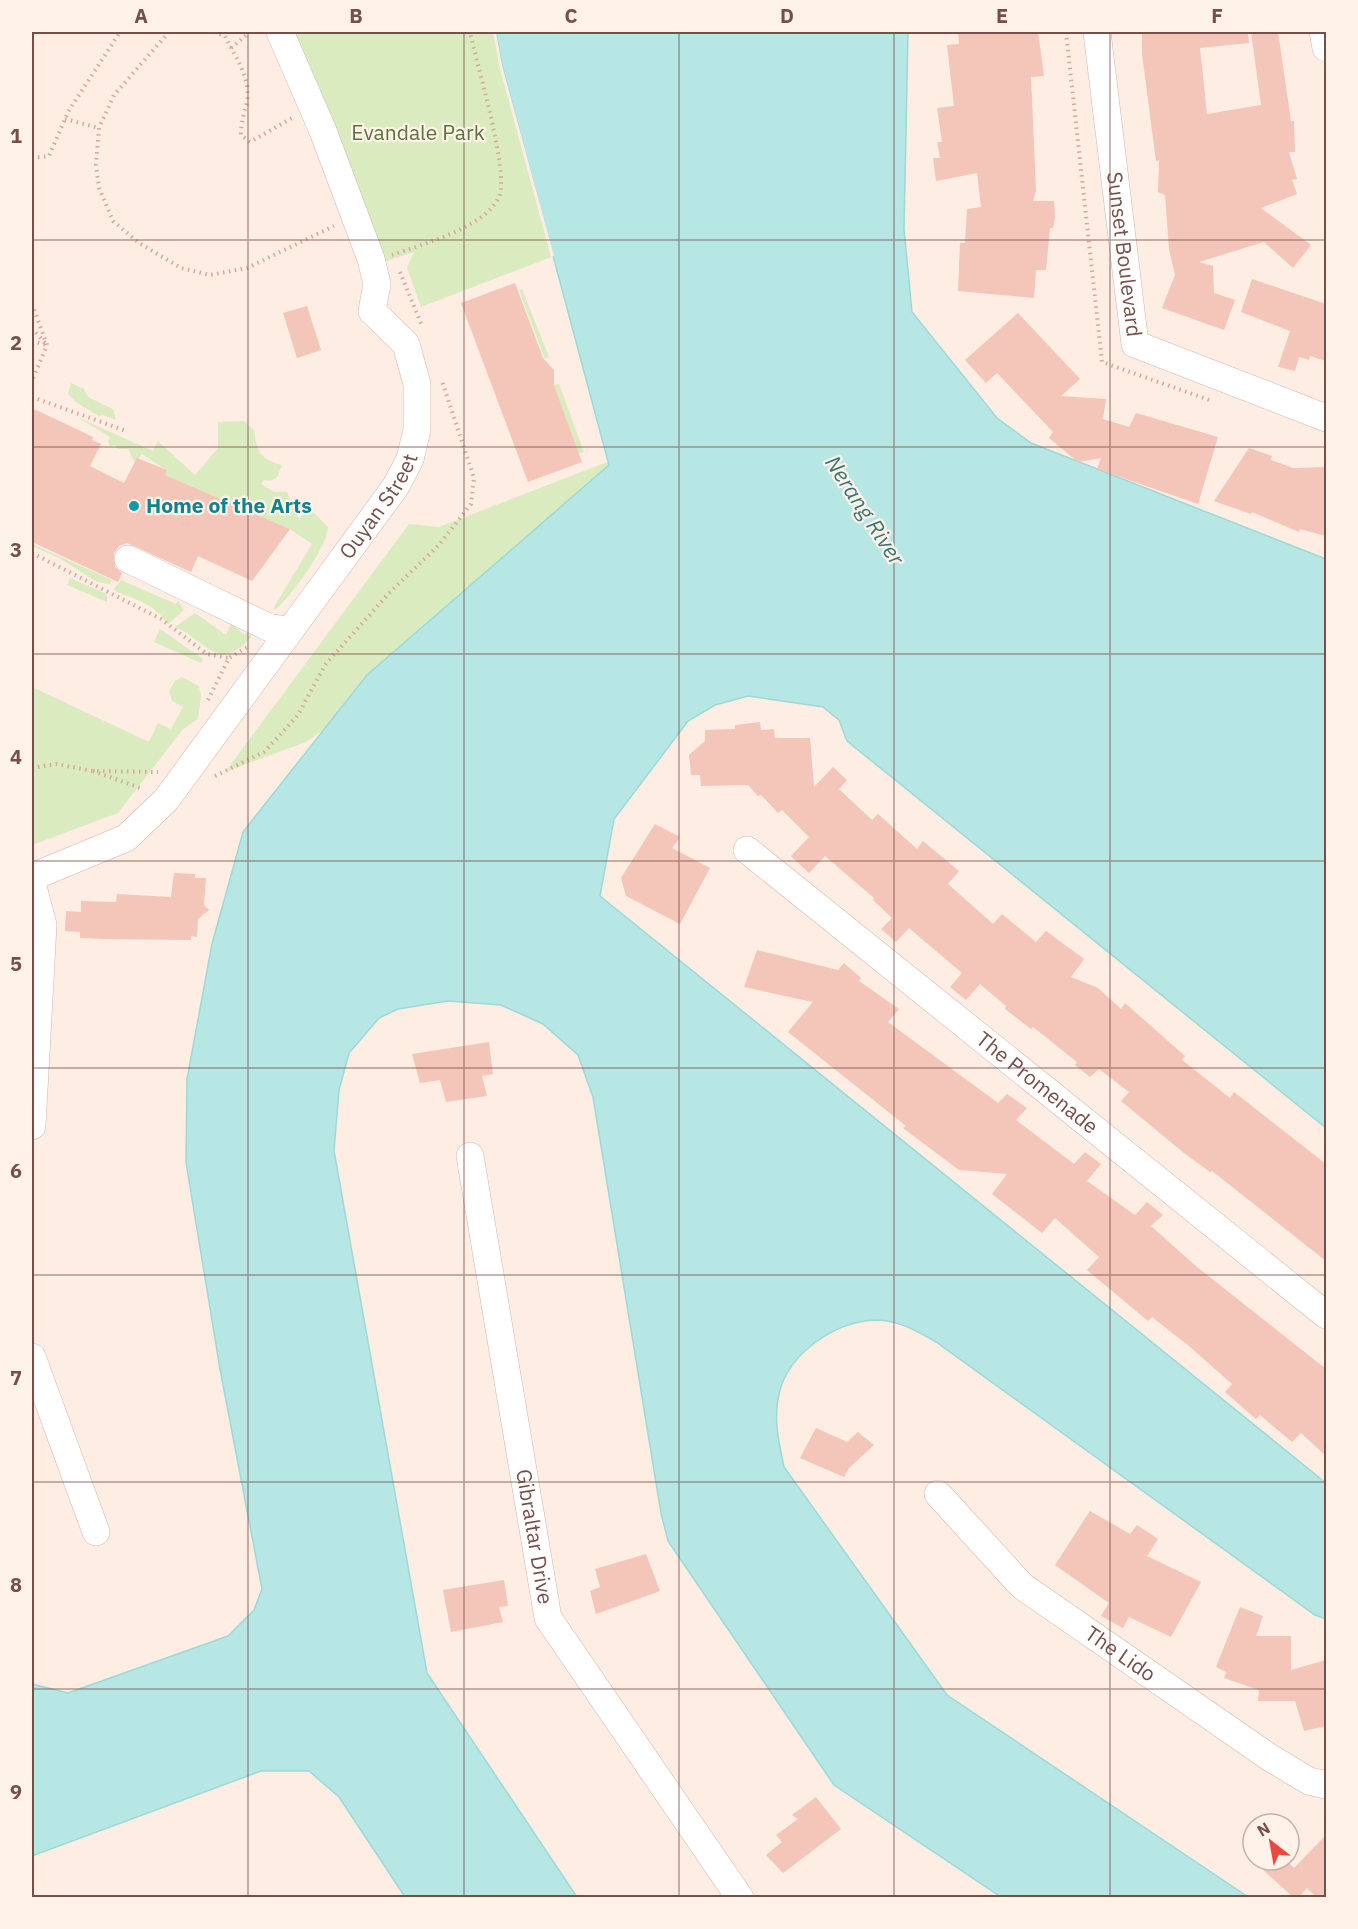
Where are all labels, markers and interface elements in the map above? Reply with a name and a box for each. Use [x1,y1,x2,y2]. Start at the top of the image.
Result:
text: A [134,2,148,29]
text: B [349,2,363,29]
text: C [564,2,578,29]
text: D [780,2,794,29]
text: E [996,2,1008,29]
text: F [1211,2,1223,29]
park label: Evandale Park [351,118,485,146]
text: 1 [10,122,22,149]
street label: Sunset Boulevard [1101,170,1149,338]
text: 2 [10,329,22,356]
water label: Nerang River [819,449,912,571]
street label: Ouyan Street [332,451,424,564]
place label: Home of the Arts [146,491,312,519]
marker: Home of the Arts [127,499,141,513]
text: 3 [10,536,22,563]
text: 4 [10,743,22,770]
text: 5 [10,950,22,977]
street label: The Promenade [971,1025,1105,1140]
text: 6 [10,1157,22,1184]
text: 7 [10,1364,22,1391]
street label: Gibraltar Drive [510,1467,560,1606]
text: 8 [10,1571,22,1598]
street label: The Lido [1080,1619,1162,1687]
text: 9 [10,1778,22,1805]
north arrow [1241,1812,1301,1872]
text: N [1253,1818,1273,1841]

